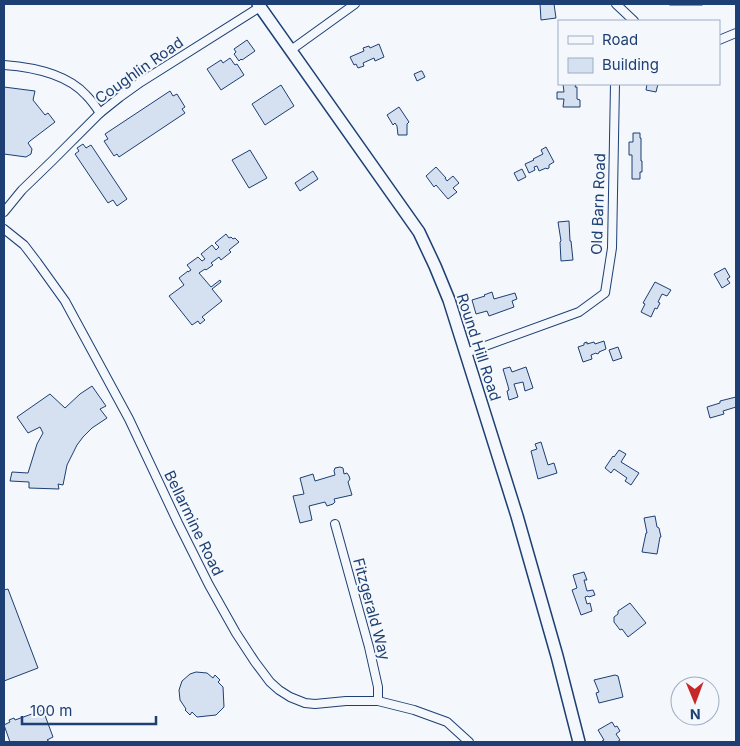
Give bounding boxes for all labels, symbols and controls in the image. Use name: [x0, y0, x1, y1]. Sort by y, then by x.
legend: [558, 20, 720, 85]
text: Road: [602, 30, 638, 49]
street label: Coughlin Road: [91, 33, 187, 107]
text: Building: [602, 55, 659, 74]
street label: Old Barn Road: [587, 153, 609, 255]
street label: Round Hill Road: [453, 291, 505, 403]
street label: Bellarmine Road: [160, 467, 228, 579]
street label: Fitzgerald Way: [349, 556, 395, 663]
north arrow: [670, 676, 720, 726]
scale bar: [22, 694, 156, 726]
text: 100 m: [30, 701, 72, 720]
text: N: [690, 706, 701, 723]

